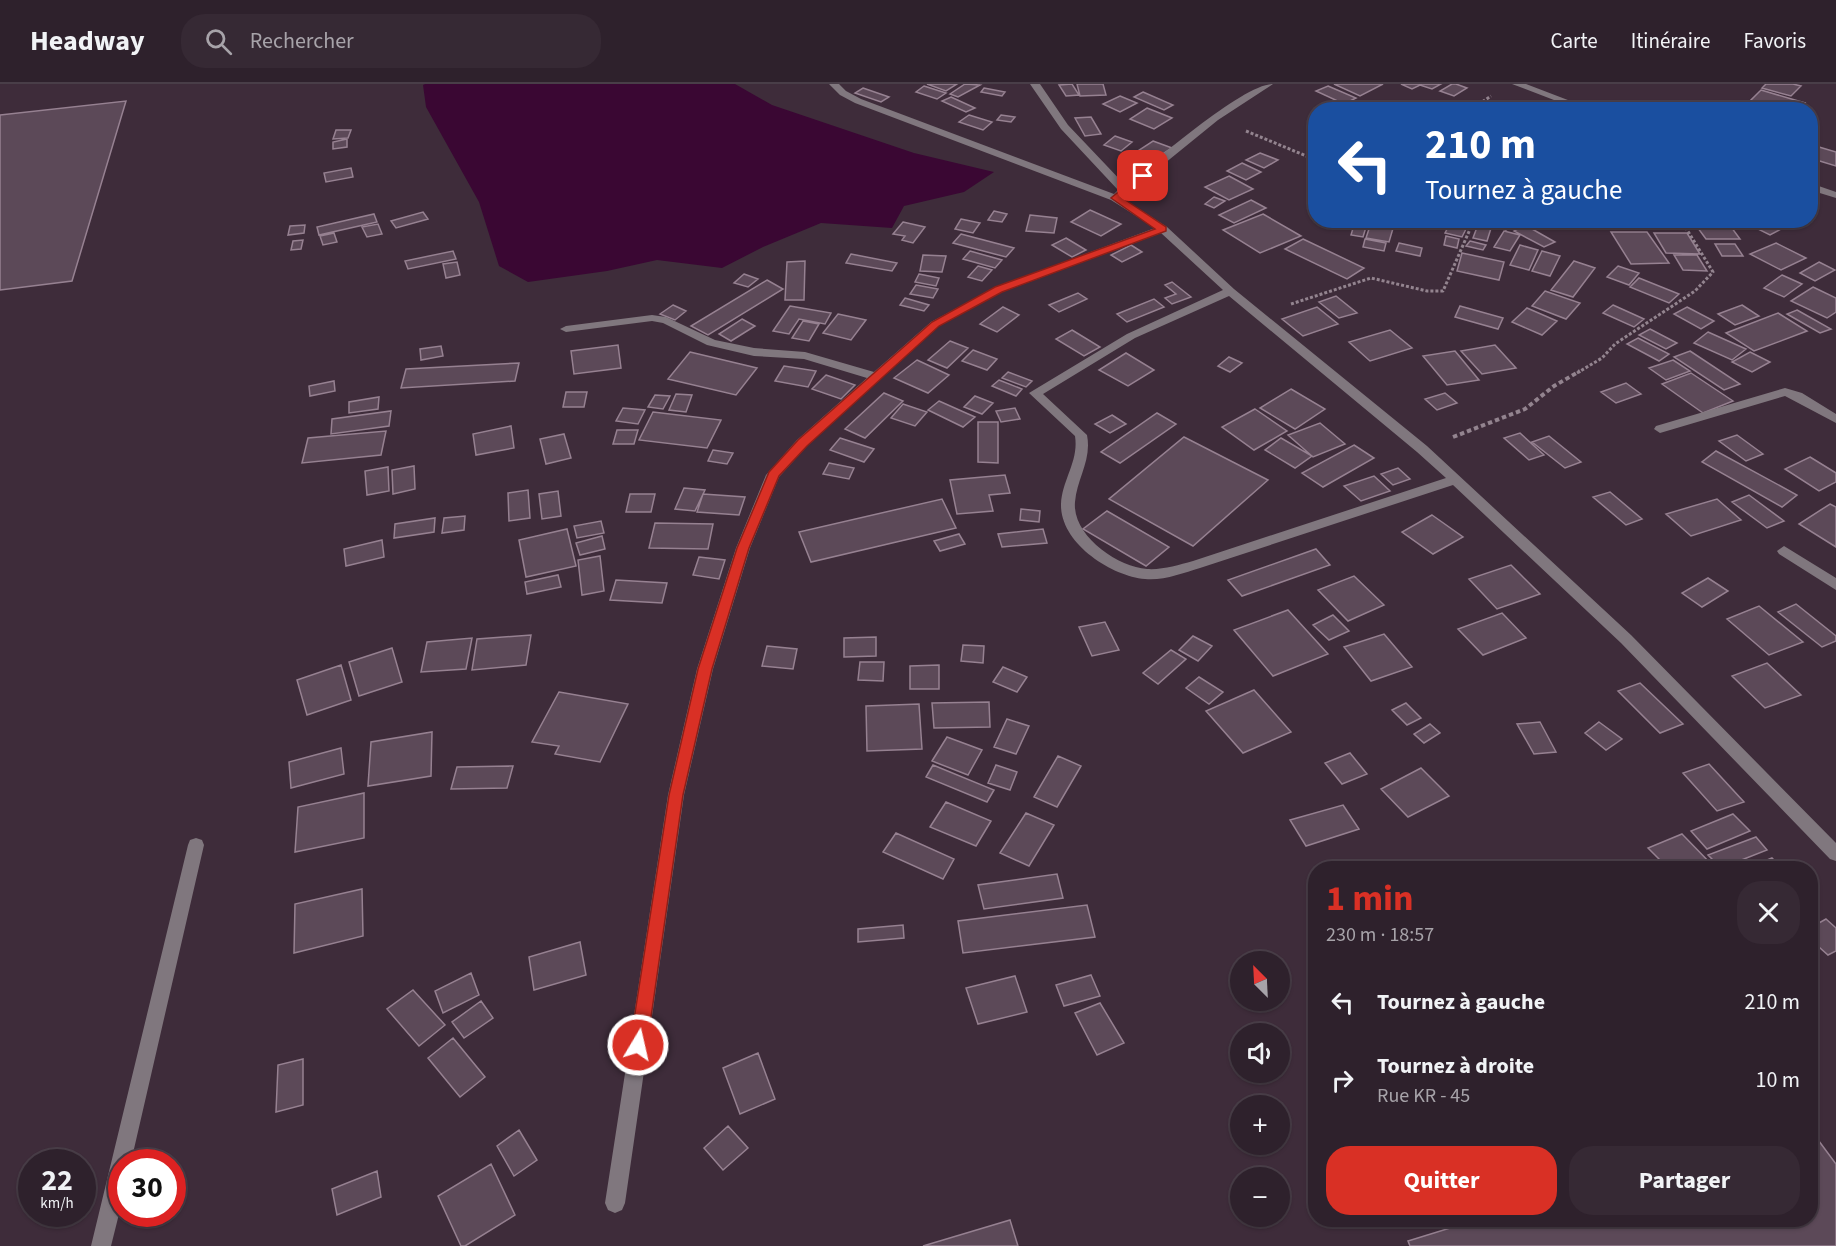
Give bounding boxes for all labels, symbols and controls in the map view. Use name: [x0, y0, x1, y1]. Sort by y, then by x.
search box: [181, 14, 601, 68]
text: Headway: [30, 21, 145, 61]
icon: search: [202, 25, 235, 58]
text: Rechercher: [250, 25, 354, 57]
text: Carte: [1551, 26, 1598, 56]
text: Itinéraire: [1631, 26, 1710, 56]
text: Favoris: [1743, 26, 1806, 56]
text: 210 m: [1425, 115, 1536, 175]
icon: left: [1326, 126, 1404, 204]
pin: [1117, 150, 1168, 201]
icon: arrive: [1126, 159, 1159, 192]
text: Tournez à gauche: [1425, 171, 1622, 210]
text: 1 min: [1326, 873, 1414, 924]
button: close: [1737, 881, 1800, 944]
text: 230 m · 18:57: [1326, 921, 1434, 949]
north arrow: [1230, 951, 1290, 1011]
map controls: [1230, 951, 1290, 1227]
icon: left: [1326, 986, 1359, 1019]
text: Tournez à gauche: [1377, 986, 1545, 1018]
text: 210 m: [1745, 986, 1800, 1018]
position arrow: [606, 1013, 670, 1077]
button: sound: [1230, 1023, 1290, 1083]
text: Tournez à droite: [1377, 1050, 1534, 1082]
icon: right: [1326, 1064, 1359, 1097]
text: 10 m: [1755, 1064, 1800, 1096]
text: Rue KR - 45: [1377, 1082, 1470, 1110]
button: +: [1230, 1095, 1290, 1155]
button: Quitter: [1326, 1146, 1557, 1215]
button: Partager: [1569, 1146, 1800, 1215]
speed limit sign: 30: [108, 1149, 186, 1227]
text: 22: [41, 1159, 73, 1202]
button: −: [1230, 1167, 1290, 1227]
text: km/h: [40, 1193, 74, 1214]

